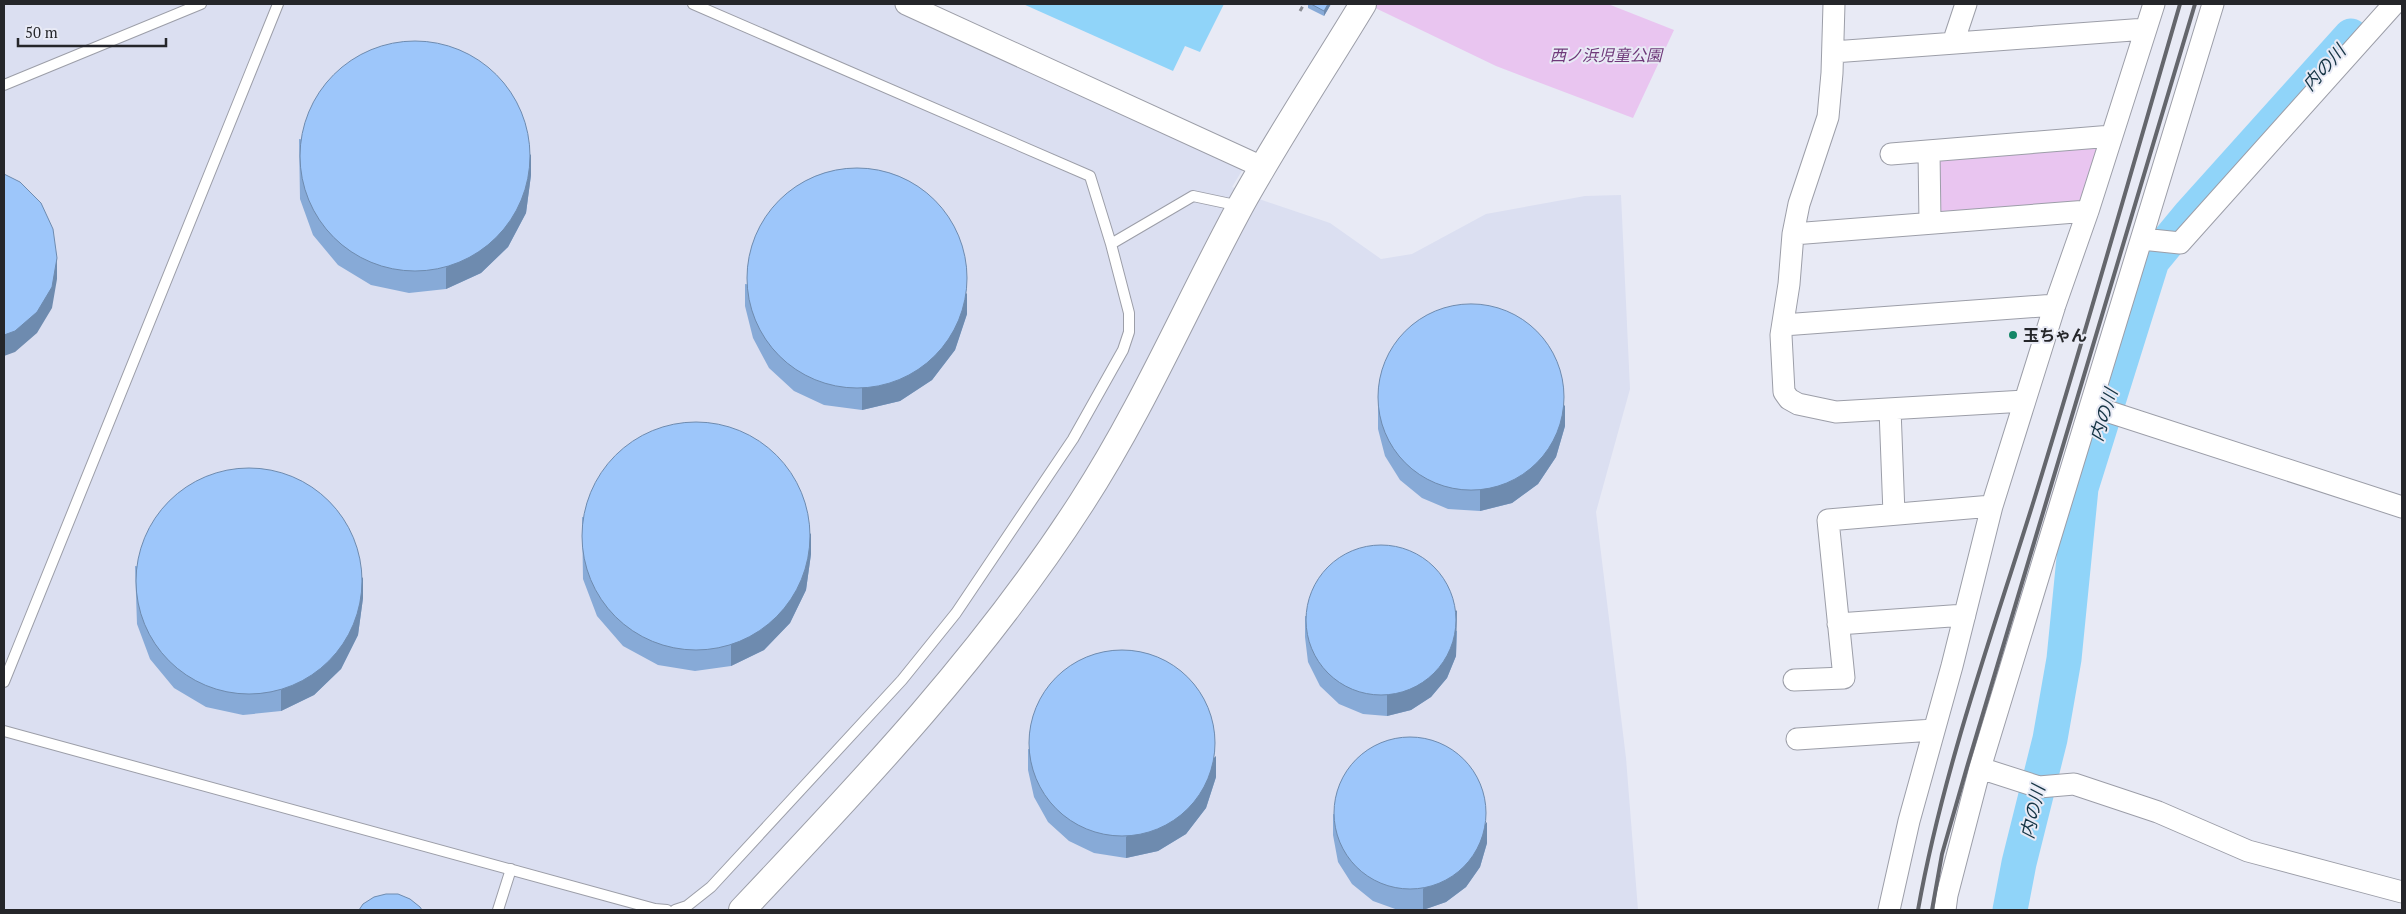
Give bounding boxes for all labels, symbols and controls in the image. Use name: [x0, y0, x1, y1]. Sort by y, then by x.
scale bar: [18, 15, 165, 47]
text: 50 m: [25, 22, 58, 42]
water label: 内の川: [2296, 38, 2352, 95]
park label: 西ノ浜児童公園: [1550, 44, 1664, 66]
place label: 玉ちゃん: [2023, 324, 2087, 346]
marker: 玉ちゃん: [2007, 329, 2019, 341]
water label: 内の川: [2084, 383, 2123, 444]
water label: 内の川: [2014, 781, 2050, 841]

